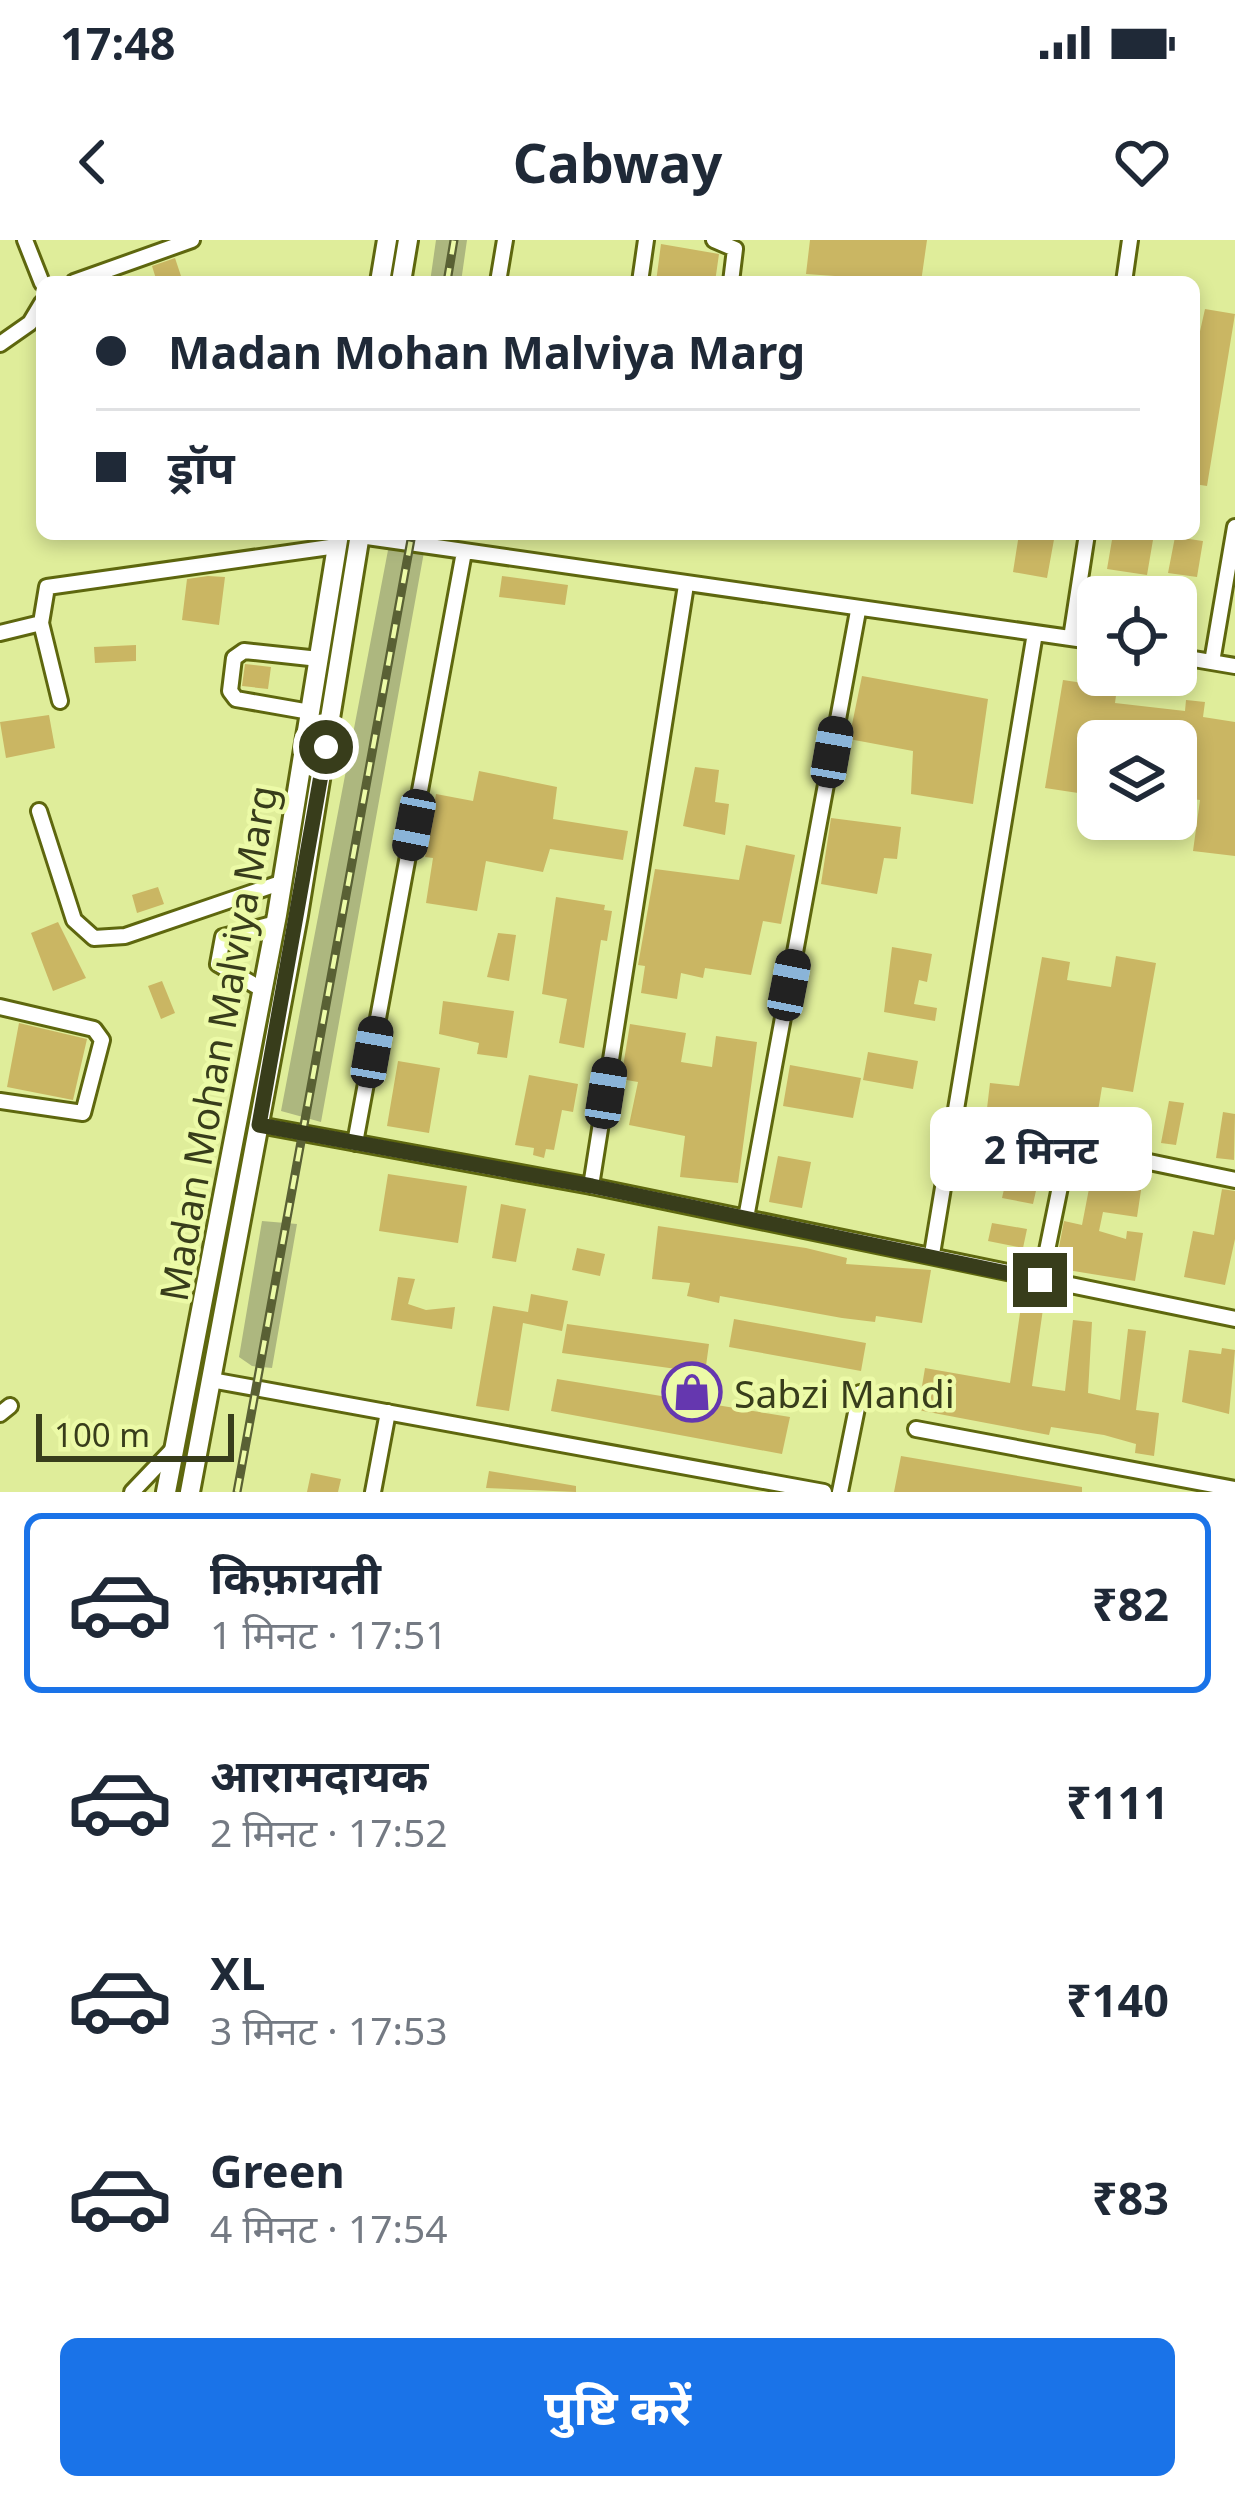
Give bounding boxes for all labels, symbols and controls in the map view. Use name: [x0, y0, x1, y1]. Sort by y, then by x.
text: 17:48: [60, 12, 176, 73]
text: Cabway: [513, 125, 722, 199]
icon: back: [60, 129, 126, 195]
icon: heart: [1109, 129, 1175, 195]
text: Madan Mohan Malviya Marg: [168, 321, 805, 382]
text: ड्रॉप: [168, 436, 235, 497]
map controls: [1077, 576, 1197, 840]
button: locate: [1077, 576, 1197, 696]
car: [808, 713, 856, 791]
route start: [299, 720, 353, 774]
button: layers: [1077, 720, 1197, 840]
street label: Madan Mohan Malviya Marg: [146, 781, 288, 1305]
car: [389, 786, 439, 864]
car: [764, 946, 814, 1024]
car: [348, 1013, 396, 1091]
car: [583, 1055, 629, 1131]
callout: 2 मिनट: [929, 1106, 1151, 1190]
text: 2 मिनट: [984, 1122, 1098, 1175]
route end: [1013, 1253, 1067, 1307]
shop icon: Sabzi Mandi: [661, 1361, 723, 1423]
place label: Sabzi Mandi: [734, 1366, 955, 1419]
scale bar: [36, 1408, 234, 1461]
text: 100 m: [54, 1412, 150, 1457]
text: किफ़ायती: [210, 1546, 381, 1607]
icon: car: [66, 1549, 174, 1657]
text: ₹82: [1092, 1573, 1169, 1634]
text: 1 मिनट · 17:51: [210, 1607, 448, 1660]
text: आरामदायक: [210, 1744, 428, 1805]
icon: car: [66, 1747, 174, 1855]
text: ₹111: [1066, 1771, 1169, 1832]
text: 2 मिनट · 17:52: [210, 1805, 448, 1858]
text: XL: [210, 1942, 265, 2003]
icon: car: [66, 1945, 174, 2053]
text: ₹140: [1066, 1969, 1169, 2030]
text: 3 मिनट · 17:53: [210, 2003, 448, 2056]
text: Green: [210, 2140, 345, 2201]
icon: car: [66, 2143, 174, 2251]
text: ₹83: [1092, 2167, 1169, 2228]
text: 4 मिनट · 17:54: [210, 2201, 448, 2254]
button: पुष्टि करें: [60, 2338, 1175, 2476]

